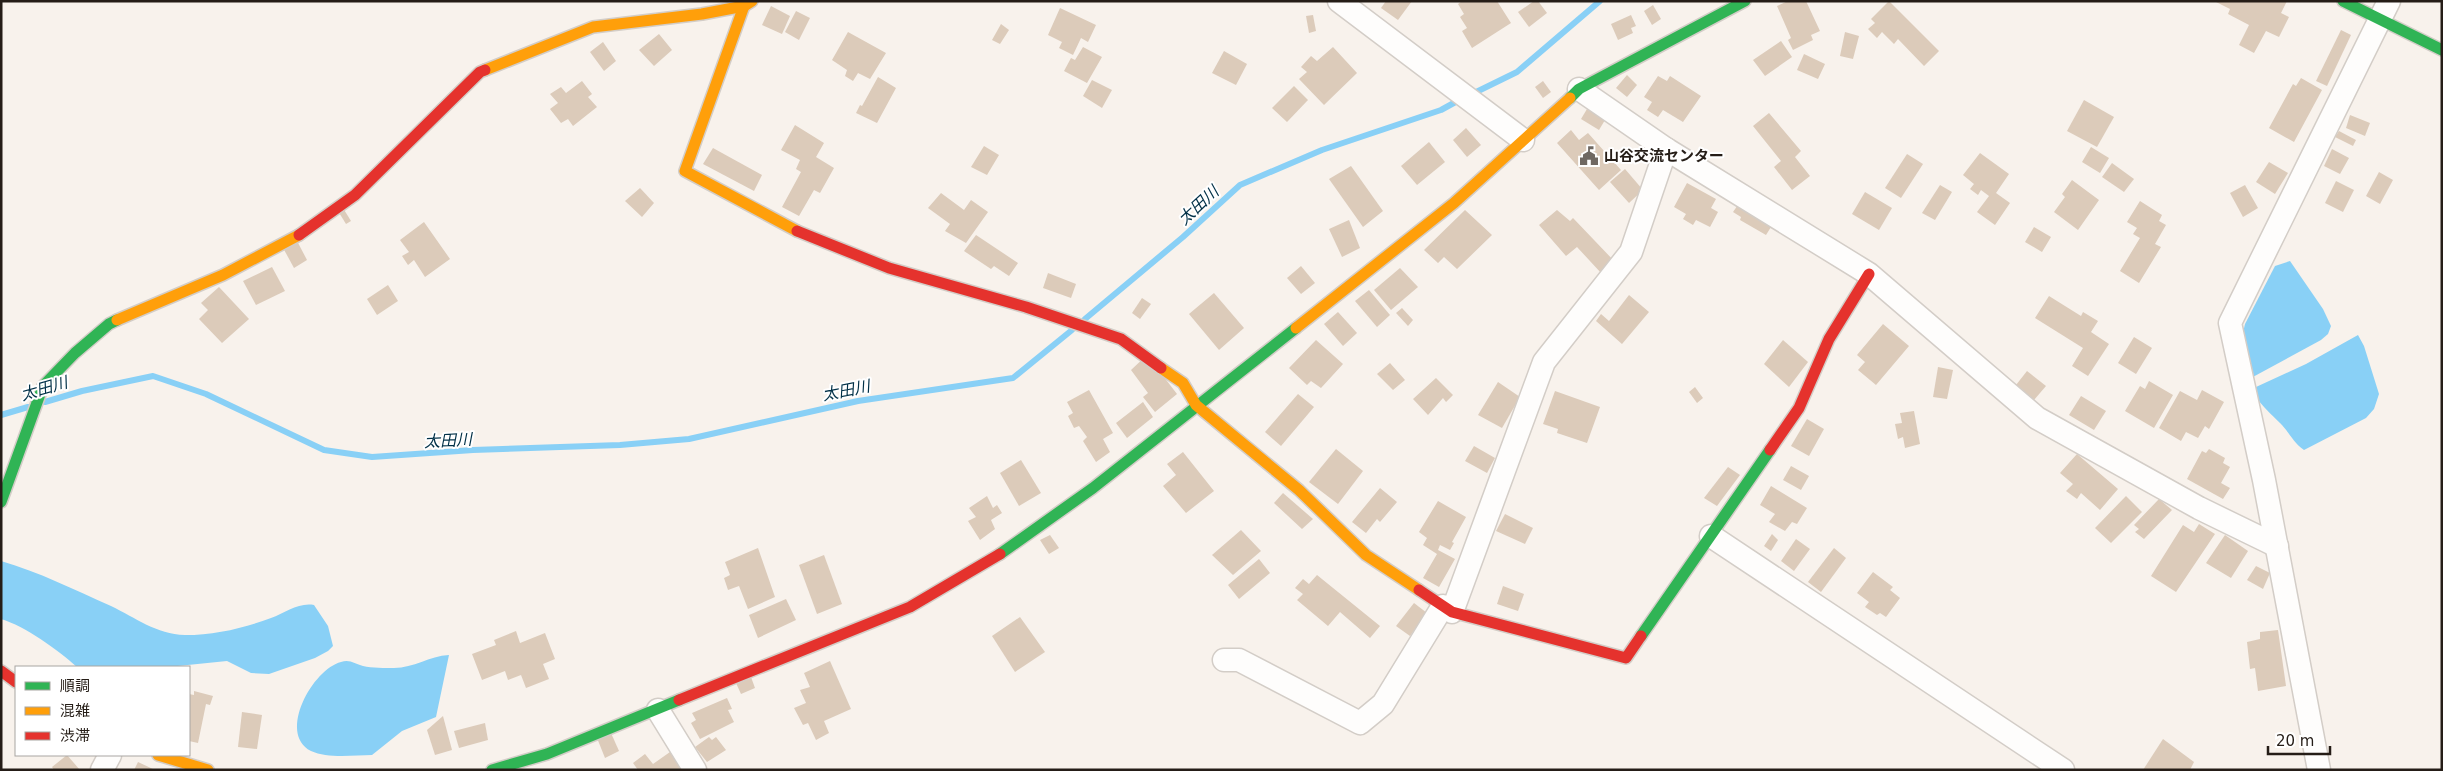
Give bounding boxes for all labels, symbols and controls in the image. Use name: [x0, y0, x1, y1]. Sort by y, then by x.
public building icon: 山谷交流センター: [1578, 145, 1600, 167]
place label: 山谷交流センター: [1604, 147, 1724, 165]
water label: 太田川: [1174, 181, 1224, 229]
water label: 太田川: [18, 372, 72, 404]
water label: 太田川: [821, 376, 873, 404]
water label: 太田川: [424, 430, 474, 451]
legend: [15, 666, 190, 756]
text: 順調: [60, 677, 90, 695]
text: 混雑: [60, 702, 90, 720]
scale bar: [2268, 724, 2330, 756]
text: 渋滞: [60, 727, 90, 745]
text: 20 m: [2276, 732, 2314, 750]

